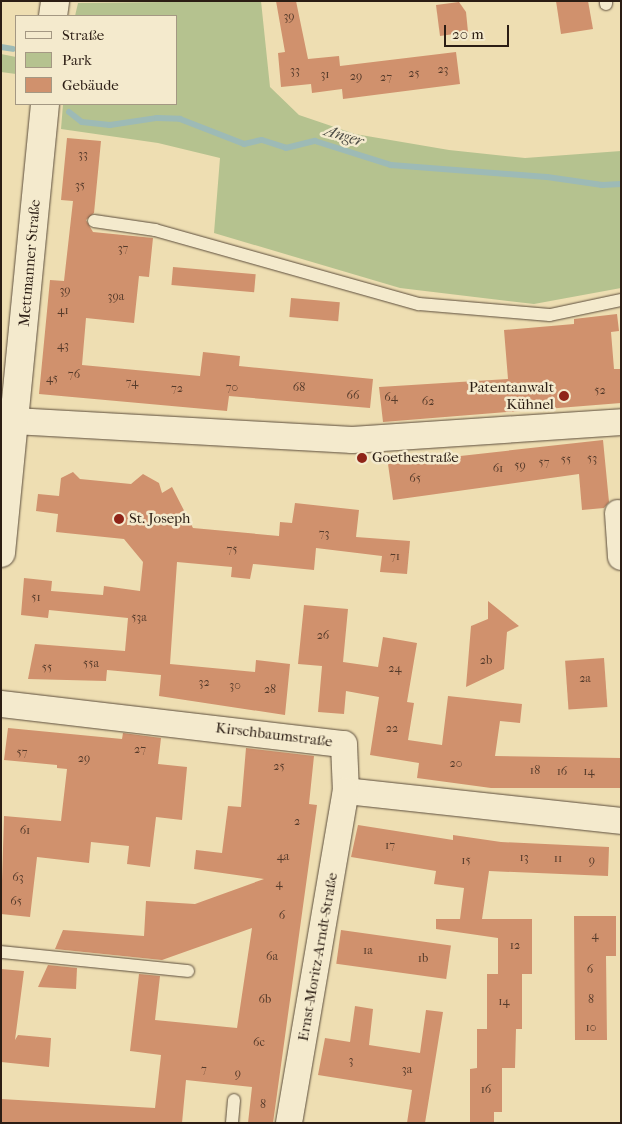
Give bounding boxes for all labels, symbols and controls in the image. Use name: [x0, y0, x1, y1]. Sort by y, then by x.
house number: 39: [283, 10, 295, 24]
legend: [15, 15, 178, 105]
scale bar: [447, 15, 512, 47]
text: 20 m: [452, 25, 484, 43]
text: Straße: [62, 26, 104, 44]
text: Park: [62, 51, 92, 69]
house number: 23: [437, 63, 449, 77]
house number: 33: [290, 64, 300, 78]
house number: 25: [408, 67, 420, 81]
house number: 31: [320, 68, 330, 82]
house number: 29: [350, 70, 362, 84]
house number: 27: [380, 71, 392, 85]
text: Gebäude: [62, 76, 119, 94]
water label: Anger: [322, 121, 366, 151]
house number: 33: [78, 148, 88, 162]
house number: 35: [75, 179, 85, 193]
street label: Mettmanner Straße: [15, 199, 45, 327]
house number: 37: [118, 242, 128, 256]
house number: 39: [59, 284, 71, 298]
house number: 39a: [108, 290, 124, 304]
house number: 41: [57, 304, 69, 318]
house number: 43: [57, 339, 69, 353]
house number: 76: [68, 368, 80, 382]
house number: 45: [46, 372, 58, 386]
house number: 74: [126, 376, 138, 390]
place label: Patentanwalt Kühnel: [469, 378, 554, 413]
house number: 70: [226, 381, 238, 395]
house number: 68: [293, 381, 305, 395]
house number: 72: [171, 382, 183, 396]
house number: 52: [594, 384, 606, 398]
house number: 66: [347, 389, 359, 403]
marker: Patentanwalt Kühnel: [558, 390, 570, 402]
house number: 64: [384, 391, 398, 405]
house number: 62: [422, 395, 434, 409]
place label: Goethestraße: [372, 449, 459, 467]
marker: Goethestraße: [356, 452, 368, 464]
house number: 53: [587, 452, 597, 466]
house number: 55: [561, 453, 571, 467]
house number: 57: [539, 456, 549, 470]
house number: 59: [514, 459, 526, 473]
house number: 61: [493, 462, 503, 476]
house number: 65: [409, 472, 421, 486]
place label: St. Joseph: [129, 510, 191, 528]
marker: St. Joseph: [113, 513, 125, 525]
house number: 73: [319, 527, 329, 541]
house number: 75: [227, 543, 237, 557]
house number: 71: [390, 550, 400, 564]
house number: 51: [31, 591, 41, 605]
house number: 53a: [131, 611, 147, 625]
house number: 26: [317, 629, 329, 643]
house number: 2b: [480, 654, 492, 668]
house number: 55a: [83, 657, 99, 671]
house number: 55: [42, 661, 52, 675]
house number: 24: [388, 662, 402, 676]
house number: 2a: [579, 672, 591, 686]
house number: 32: [198, 676, 210, 690]
house number: 30: [229, 679, 241, 693]
house number: 28: [264, 683, 276, 697]
street label: Kirschbaumstraße: [214, 719, 334, 751]
house number: 22: [386, 722, 398, 736]
house number: 27: [134, 743, 146, 757]
house number: 57: [17, 746, 27, 760]
house number: 29: [78, 752, 90, 766]
house number: 20: [450, 757, 462, 771]
house number: 25: [273, 760, 285, 774]
house number: 18: [530, 764, 540, 778]
house number: 16: [557, 765, 567, 779]
house number: 14: [583, 765, 595, 779]
house number: 2: [294, 815, 300, 829]
house number: 61: [20, 824, 30, 838]
house number: 17: [385, 839, 395, 853]
house number: 4a: [277, 850, 289, 864]
house number: 13: [519, 851, 529, 865]
house number: 11: [554, 852, 562, 866]
house number: 15: [461, 854, 471, 868]
house number: 9: [589, 854, 595, 868]
house number: 63: [12, 871, 24, 885]
street label: Ernst-Moritz-Arndt-Straße: [294, 871, 342, 1043]
house number: 4: [275, 877, 283, 891]
house number: 65: [10, 895, 22, 909]
house number: 6: [279, 909, 285, 923]
house number: 4: [591, 929, 599, 943]
house number: 12: [510, 939, 520, 953]
house number: 1a: [363, 944, 373, 958]
house number: 6a: [266, 950, 278, 964]
house number: 1b: [418, 952, 428, 966]
house number: 6: [587, 963, 593, 977]
house number: 6b: [259, 993, 271, 1007]
house number: 8: [588, 993, 594, 1007]
house number: 14: [498, 995, 510, 1009]
house number: 10: [586, 1021, 596, 1035]
house number: 6c: [253, 1036, 265, 1050]
house number: 3: [349, 1054, 353, 1068]
house number: 7: [201, 1063, 207, 1077]
house number: 3a: [402, 1063, 412, 1077]
house number: 9: [235, 1067, 241, 1081]
house number: 16: [481, 1083, 491, 1097]
house number: 8: [260, 1098, 266, 1112]

